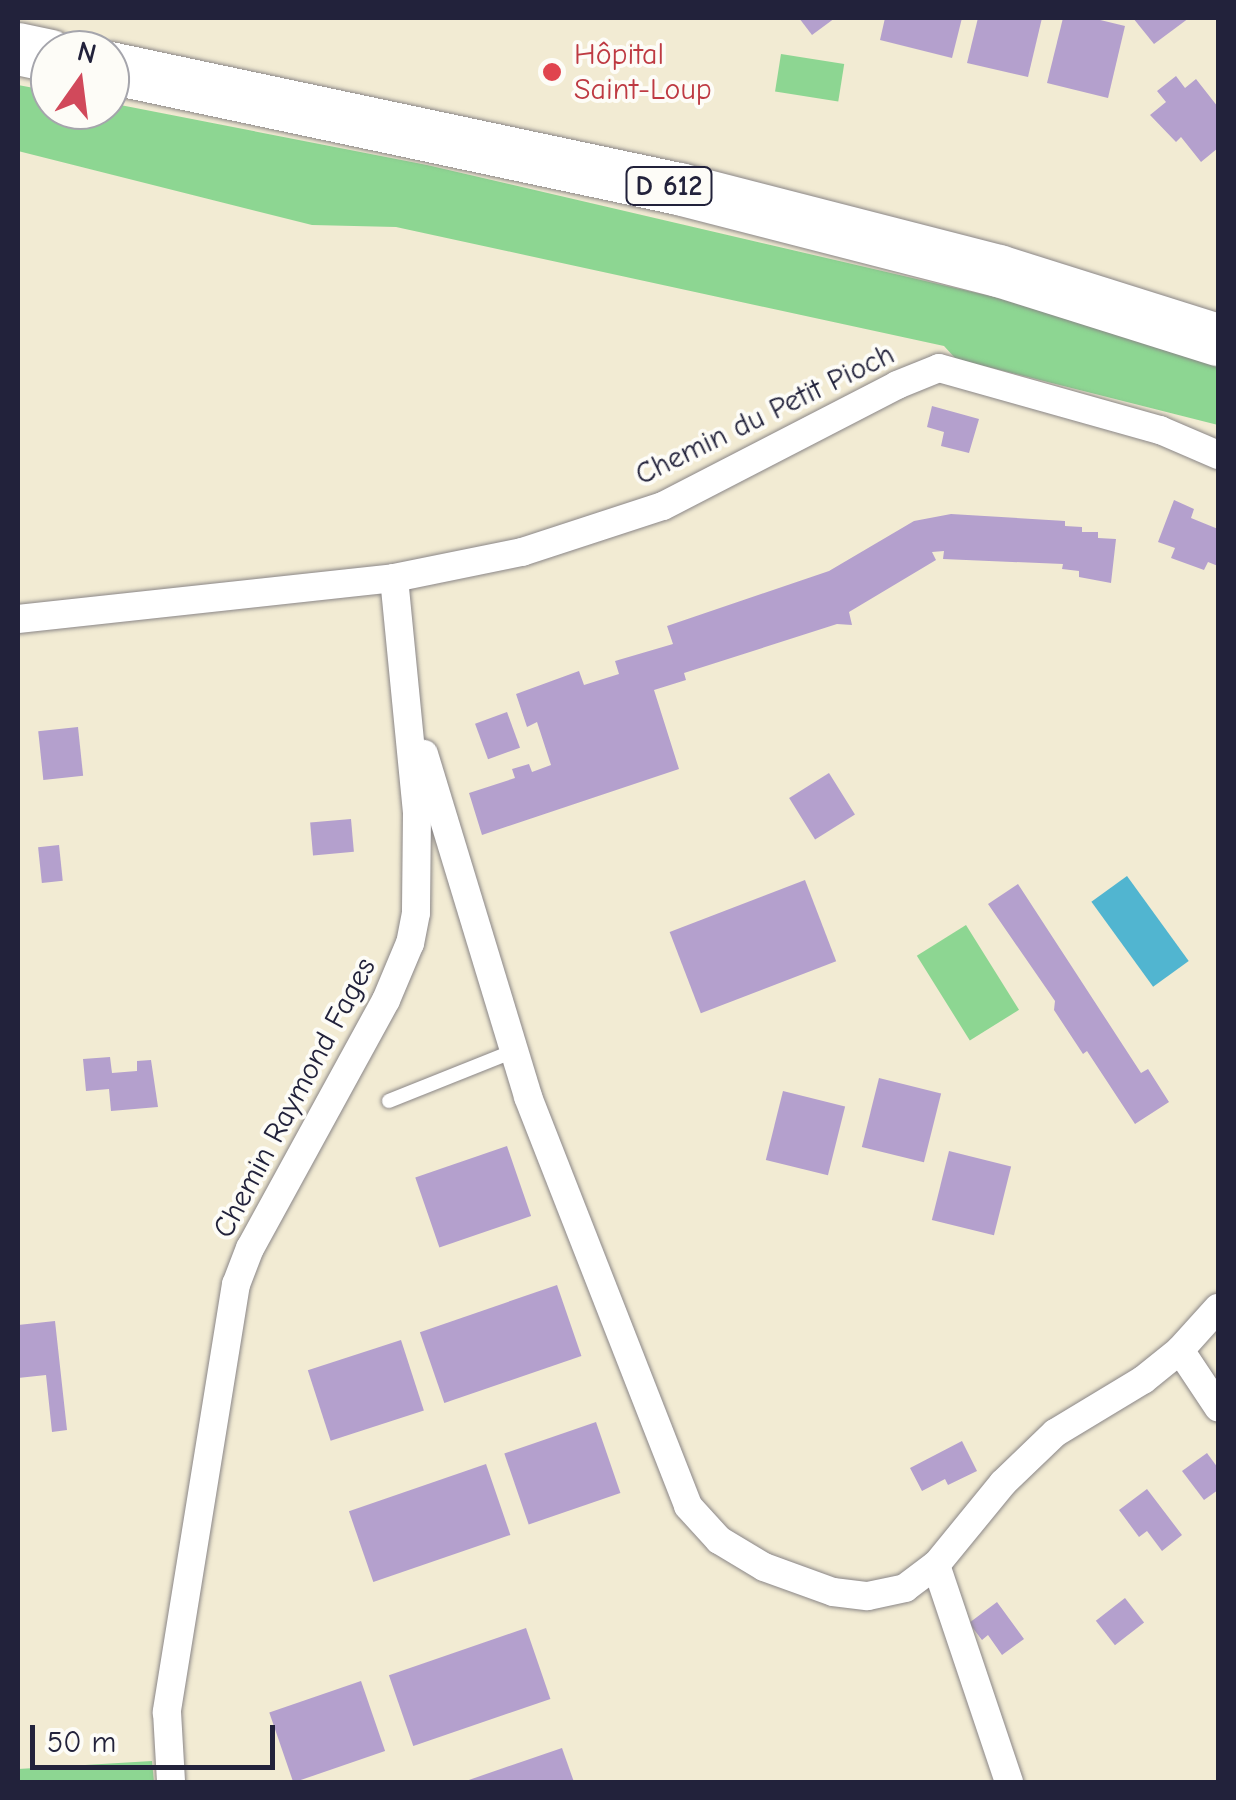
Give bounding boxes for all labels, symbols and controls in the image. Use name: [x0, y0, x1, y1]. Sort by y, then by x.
north arrow: [30, 30, 130, 130]
text: N: [74, 35, 99, 71]
place label: Hôpital Saint-Loup: [574, 37, 712, 108]
marker: Hôpital Saint-Loup: [539, 59, 565, 85]
road number: D 612: [624, 163, 714, 209]
street label: Chemin du Petit Pioch: [630, 337, 900, 493]
street label: Chemin Raymond Fages: [206, 952, 384, 1244]
scale bar: [35, 1705, 280, 1767]
text: 50 m: [47, 1725, 116, 1760]

